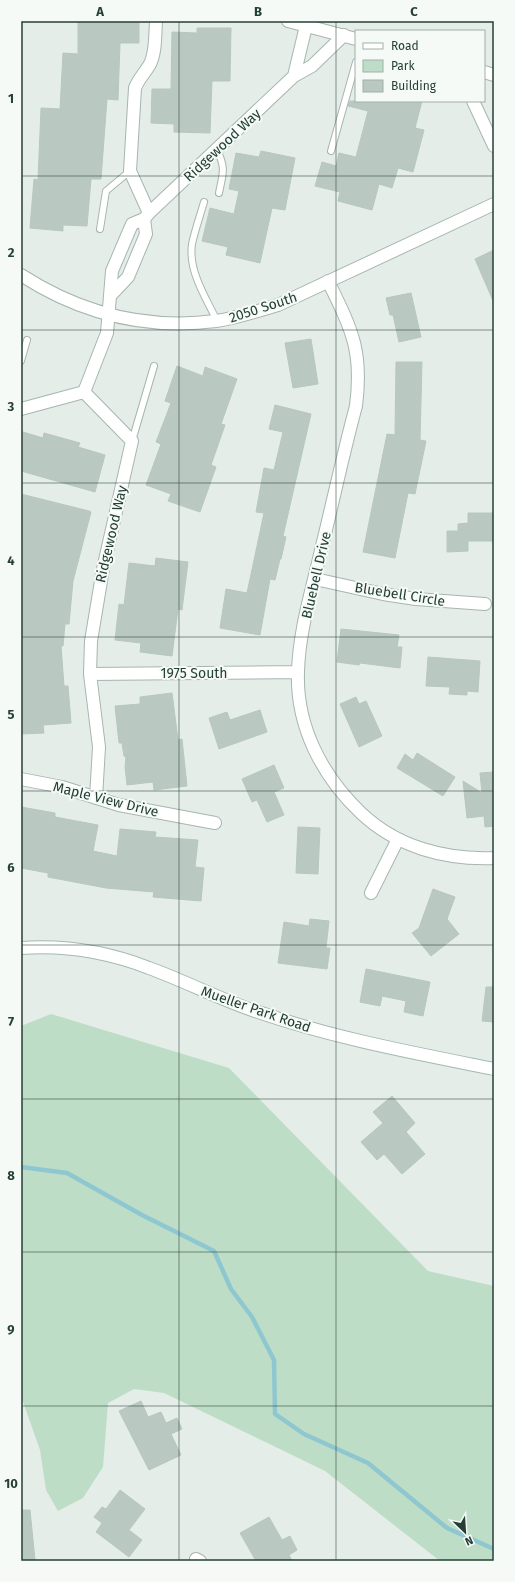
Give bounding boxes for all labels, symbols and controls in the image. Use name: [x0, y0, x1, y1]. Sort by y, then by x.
text: A: [95, 4, 104, 19]
text: B: [254, 4, 262, 19]
text: C: [410, 4, 418, 19]
legend: [355, 30, 485, 102]
text: Road: [391, 39, 419, 53]
text: Park: [391, 59, 415, 73]
text: Building: [391, 79, 437, 93]
text: 1: [8, 91, 14, 106]
street label: Ridgewood Way: [180, 105, 265, 185]
text: 2: [8, 245, 15, 260]
street label: 2050 South: [227, 288, 299, 326]
text: 3: [7, 399, 15, 414]
street label: Ridgewood Way: [92, 484, 131, 584]
street label: Bluebell Drive: [298, 530, 335, 620]
text: 4: [7, 553, 15, 568]
street label: Bluebell Circle: [353, 579, 446, 610]
street label: 1975 South: [160, 665, 228, 682]
text: 5: [8, 707, 15, 722]
street label: Maple View Drive: [51, 778, 160, 821]
text: 6: [7, 860, 15, 875]
street label: Mueller Park Road: [199, 983, 313, 1036]
text: 7: [8, 1014, 14, 1029]
text: 8: [7, 1168, 15, 1183]
text: 9: [7, 1322, 15, 1337]
text: 10: [4, 1476, 18, 1491]
north arrow: [445, 1512, 485, 1552]
text: N: [463, 1533, 475, 1548]

